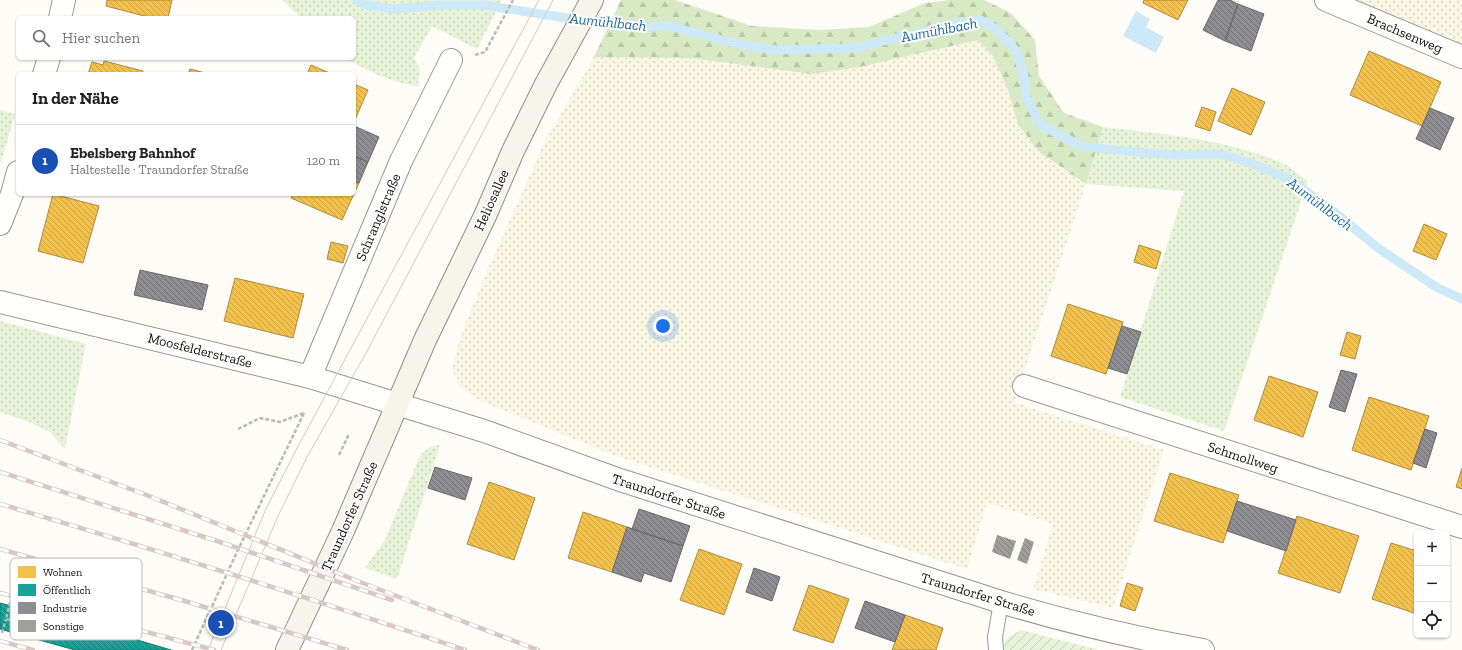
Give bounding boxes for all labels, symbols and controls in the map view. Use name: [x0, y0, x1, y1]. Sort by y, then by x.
water label: Aumühlbach: [568, 9, 648, 35]
street label: Brachsenweg: [1364, 10, 1446, 57]
water label: Aumühlbach: [898, 14, 979, 46]
search box: [16, 16, 356, 60]
icon: search: [30, 27, 52, 49]
text: Hier suchen: [62, 29, 140, 47]
text: In der Nähe: [32, 88, 119, 108]
text: Ebelsberg Bahnhof: [70, 144, 195, 162]
text: 1: [42, 153, 48, 168]
text: 120 m: [307, 153, 340, 168]
text: Haltestelle · Traundorfer Straße: [70, 162, 249, 177]
street label: Heliosallee: [470, 167, 513, 233]
street label: Schranglstraße: [352, 170, 405, 264]
water label: Aumühlbach: [1283, 173, 1357, 235]
your location: [653, 316, 673, 336]
street label: Moosfelderstraße: [146, 329, 254, 372]
street label: Schmollweg: [1205, 438, 1281, 477]
street label: Traundorfer Straße: [318, 458, 381, 574]
street label: Traundorfer Straße: [610, 470, 728, 523]
map controls: [1414, 530, 1450, 638]
button: +: [1414, 530, 1450, 566]
legend: [10, 558, 142, 640]
text: Wohnen: [43, 566, 83, 579]
button: −: [1414, 566, 1450, 602]
street label: Traundorfer Straße: [919, 569, 1037, 620]
text: Öffentlich: [43, 584, 92, 597]
text: Industrie: [43, 602, 87, 615]
button: locate: [1414, 602, 1450, 638]
pin: 1: [208, 608, 234, 638]
text: Sonstige: [43, 620, 84, 633]

